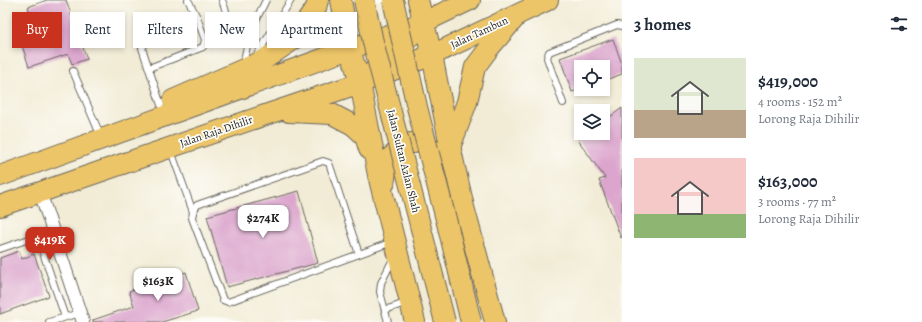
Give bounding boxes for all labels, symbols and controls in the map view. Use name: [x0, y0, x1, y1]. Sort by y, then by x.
chip: Buy: [12, 12, 62, 48]
chip: Rent: [70, 12, 125, 48]
chip: Filters: [133, 12, 197, 48]
chip: New: [205, 12, 259, 48]
chip: Apartment: [267, 12, 357, 48]
street label: Jalan Tambun: [448, 13, 510, 52]
text: 3 homes: [634, 13, 691, 36]
icon: filters: [888, 13, 910, 35]
map controls: [574, 60, 610, 140]
button: locate: [574, 60, 610, 96]
text: $419,000: [758, 70, 818, 93]
icon: home: [666, 74, 714, 122]
text: 4 rooms · 152 m²: [758, 93, 842, 110]
button: layers: [574, 104, 610, 140]
street label: Jalan Sultan Azlan Shah: [383, 108, 424, 214]
text: Lorong Raja Dihilir: [758, 110, 859, 127]
street label: Jalan Raja Dihilir: [178, 112, 254, 151]
text: $163,000: [758, 170, 817, 193]
icon: home: [666, 174, 714, 222]
text: 3 rooms · 77 m²: [758, 193, 836, 210]
pin: $274K: [235, 205, 291, 239]
text: $274K: [247, 209, 279, 226]
text: Lorong Raja Dihilir: [758, 210, 859, 227]
pin: $419K: [22, 227, 78, 261]
text: $419K: [34, 231, 66, 248]
pin: $163K: [130, 268, 186, 302]
text: $163K: [143, 272, 173, 289]

